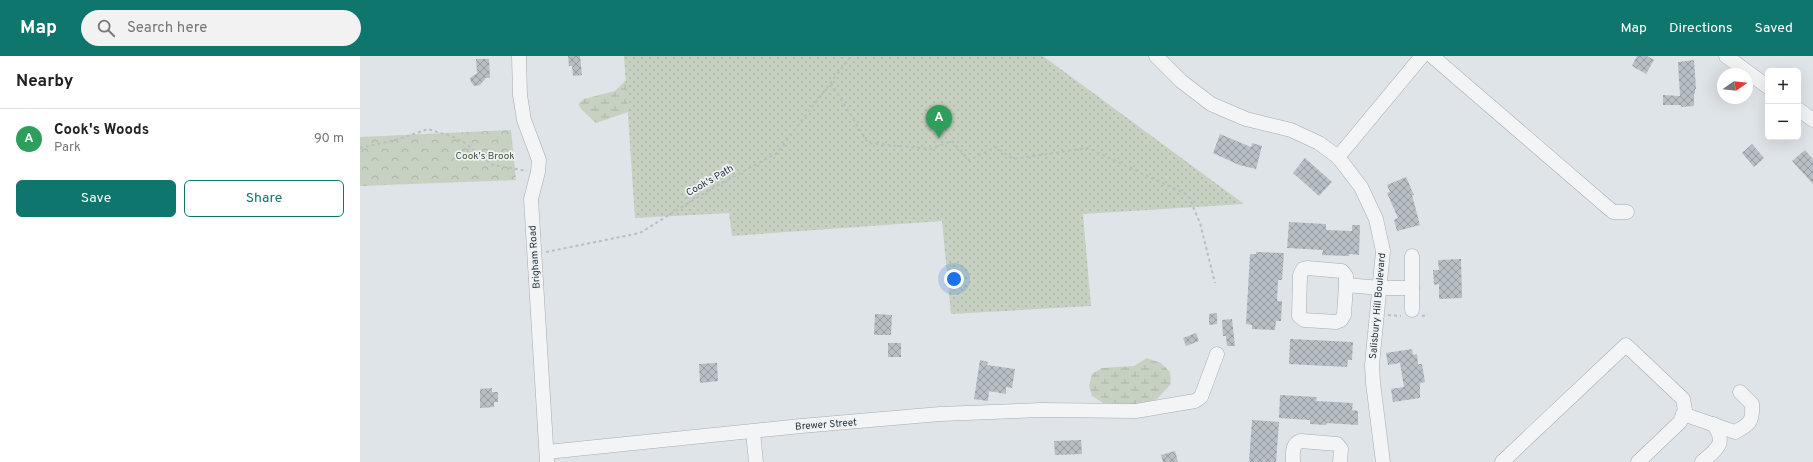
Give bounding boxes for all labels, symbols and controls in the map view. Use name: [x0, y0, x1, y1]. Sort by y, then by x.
search box: [81, 10, 361, 46]
text: Map: [20, 16, 57, 40]
icon: search: [95, 17, 117, 39]
text: Search here: [127, 19, 207, 38]
text: Map: [1621, 20, 1647, 37]
text: Directions: [1669, 20, 1733, 37]
text: Saved: [1755, 20, 1793, 37]
north arrow: [1717, 68, 1753, 104]
map controls: [1765, 68, 1801, 140]
button: +: [1765, 68, 1801, 104]
text: Nearby: [16, 71, 73, 93]
button: −: [1765, 104, 1801, 140]
pin: A: [926, 105, 952, 138]
text: Cook's Woods: [54, 121, 149, 140]
text: A: [24, 131, 34, 147]
text: 90 m: [314, 131, 344, 147]
text: Park: [54, 140, 81, 156]
park label: Cook's Brook: [455, 150, 515, 163]
street label: Cook's Path: [684, 162, 736, 200]
button: Save: [16, 180, 176, 217]
button: Share: [184, 180, 344, 217]
street label: Brigham Road: [526, 225, 544, 289]
street label: Salisbury Hill Boulevard: [1367, 252, 1389, 360]
your location: [944, 269, 964, 289]
street label: Brewer Street: [795, 416, 857, 434]

